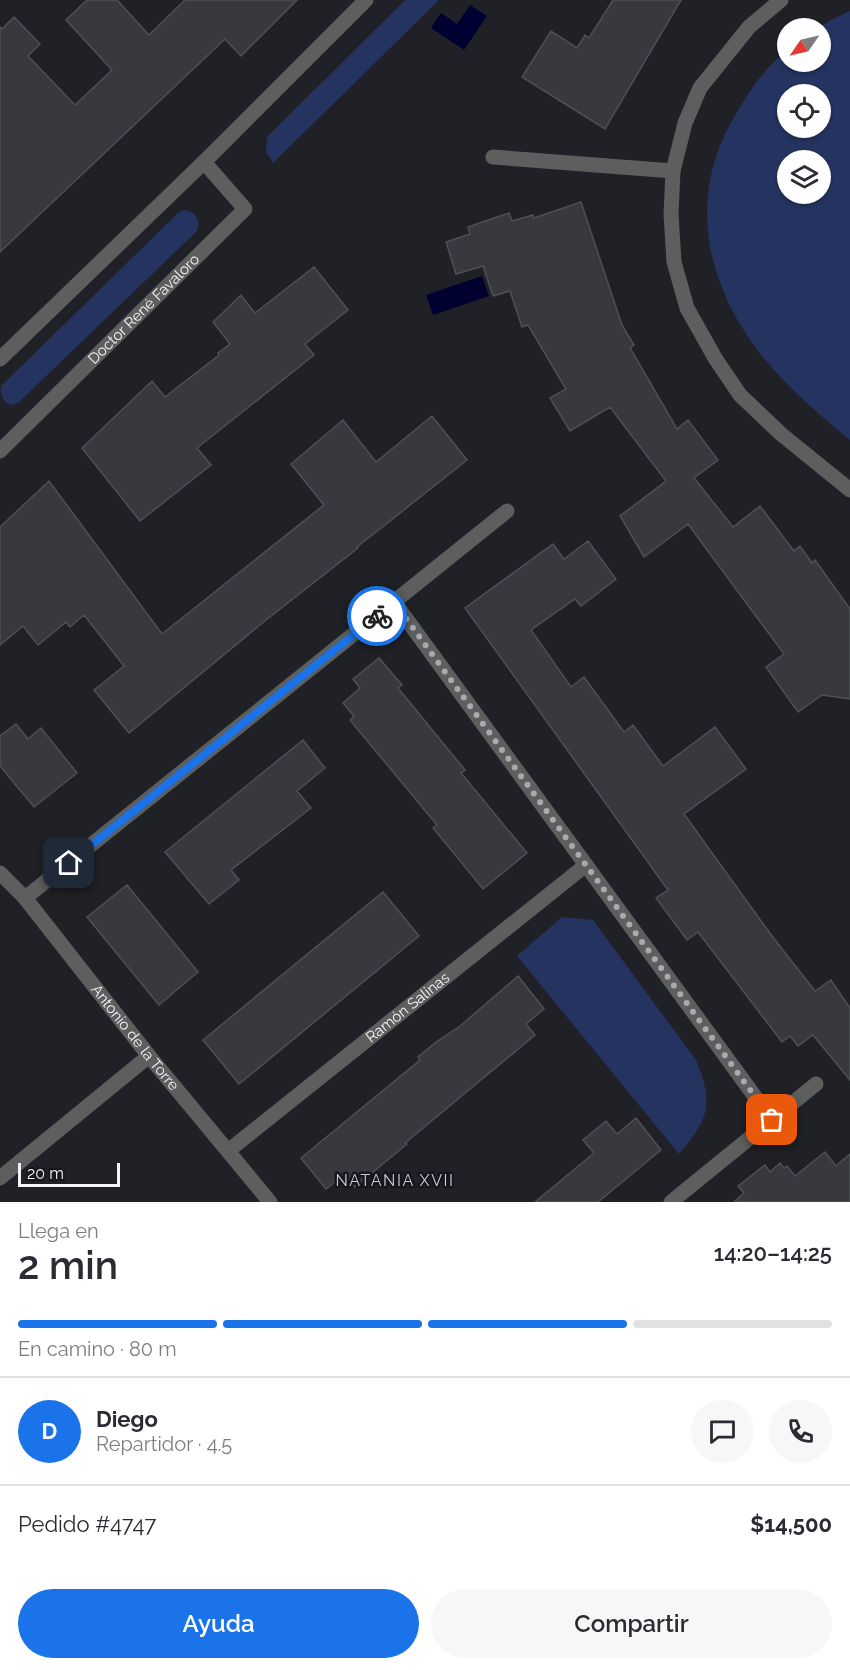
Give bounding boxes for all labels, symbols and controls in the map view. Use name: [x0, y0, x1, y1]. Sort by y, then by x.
north arrow: [777, 18, 831, 72]
map controls: [777, 18, 831, 204]
button: locate: [777, 84, 831, 138]
button: layers: [777, 150, 831, 204]
street label: Doctor René Favaloro: [84, 250, 203, 368]
courier: [347, 586, 407, 646]
icon: bike: [361, 600, 394, 633]
pin: [43, 837, 94, 888]
icon: home: [52, 846, 85, 879]
street label: Ramón Salinas: [362, 969, 453, 1046]
street label: Antonio de la Torre: [87, 981, 183, 1094]
pin: [746, 1094, 797, 1145]
icon: bag: [755, 1103, 788, 1136]
scale bar: [18, 1160, 120, 1188]
text: 20 m: [27, 1164, 64, 1183]
district label: NATANIA XVII: [335, 1171, 455, 1190]
text: Llega en: [18, 1219, 99, 1243]
text: 14:20–14:25: [714, 1240, 832, 1266]
text: 2 min: [18, 1242, 118, 1288]
text: En camino · 80 m: [18, 1337, 177, 1361]
button: chat: [691, 1400, 754, 1463]
button: phone: [769, 1400, 832, 1463]
text: Diego: [96, 1406, 158, 1432]
text: D: [42, 1418, 57, 1444]
text: Repartidor · 4.5: [96, 1432, 232, 1456]
text: Pedido #4747: [18, 1511, 156, 1537]
text: $14,500: [750, 1511, 832, 1537]
button: Ayuda: [18, 1589, 419, 1658]
button: Compartir: [431, 1589, 832, 1658]

